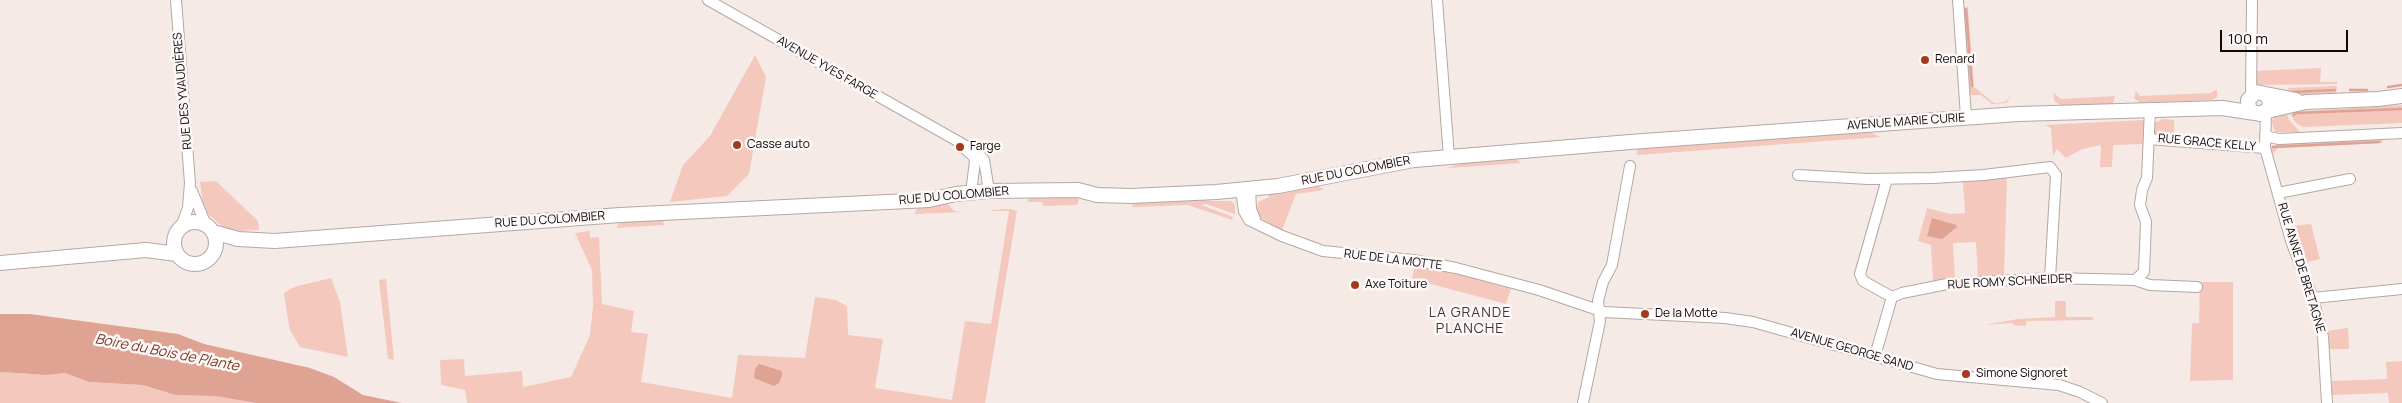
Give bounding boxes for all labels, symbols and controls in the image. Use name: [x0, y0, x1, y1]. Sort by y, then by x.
scale bar: [2222, 20, 2350, 52]
text: 100 m: [2228, 28, 2268, 49]
street label: RUE DES YVAUDIÈRES: [171, 32, 195, 150]
street label: AVENUE YVES FARGE: [774, 33, 880, 103]
place label: Renard: [1935, 53, 1975, 67]
marker: Renard: [1919, 54, 1931, 66]
street label: AVENUE MARIE CURIE: [1847, 111, 1965, 133]
street label: RUE GRACE KELLY: [2157, 132, 2257, 154]
place label: Casse auto: [747, 138, 810, 152]
marker: Casse auto: [731, 139, 743, 151]
place label: Farge: [970, 140, 1001, 154]
marker: Farge: [954, 141, 966, 153]
street label: RUE DU COLOMBIER: [1300, 153, 1412, 189]
street label: RUE DU COLOMBIER: [898, 184, 1010, 208]
street label: RUE ANNE DE BRETAGNE: [2274, 201, 2328, 335]
street label: RUE DU COLOMBIER: [494, 209, 606, 231]
street label: RUE DE LA MOTTE: [1343, 247, 1443, 273]
street label: RUE ROMY SCHNEIDER: [1947, 272, 2073, 292]
place label: Axe Toiture: [1365, 278, 1427, 292]
marker: Axe Toiture: [1349, 279, 1361, 291]
district label: LA GRANDE PLANCHE: [1428, 305, 1512, 338]
place label: De la Motte: [1655, 307, 1717, 321]
marker: De la Motte: [1639, 308, 1651, 320]
street label: AVENUE GEORGE SAND: [1789, 326, 1915, 374]
water label: Boire du Bois de Plante: [94, 331, 240, 375]
place label: Simone Signoret: [1976, 367, 2067, 381]
marker: Simone Signoret: [1960, 368, 1972, 380]

